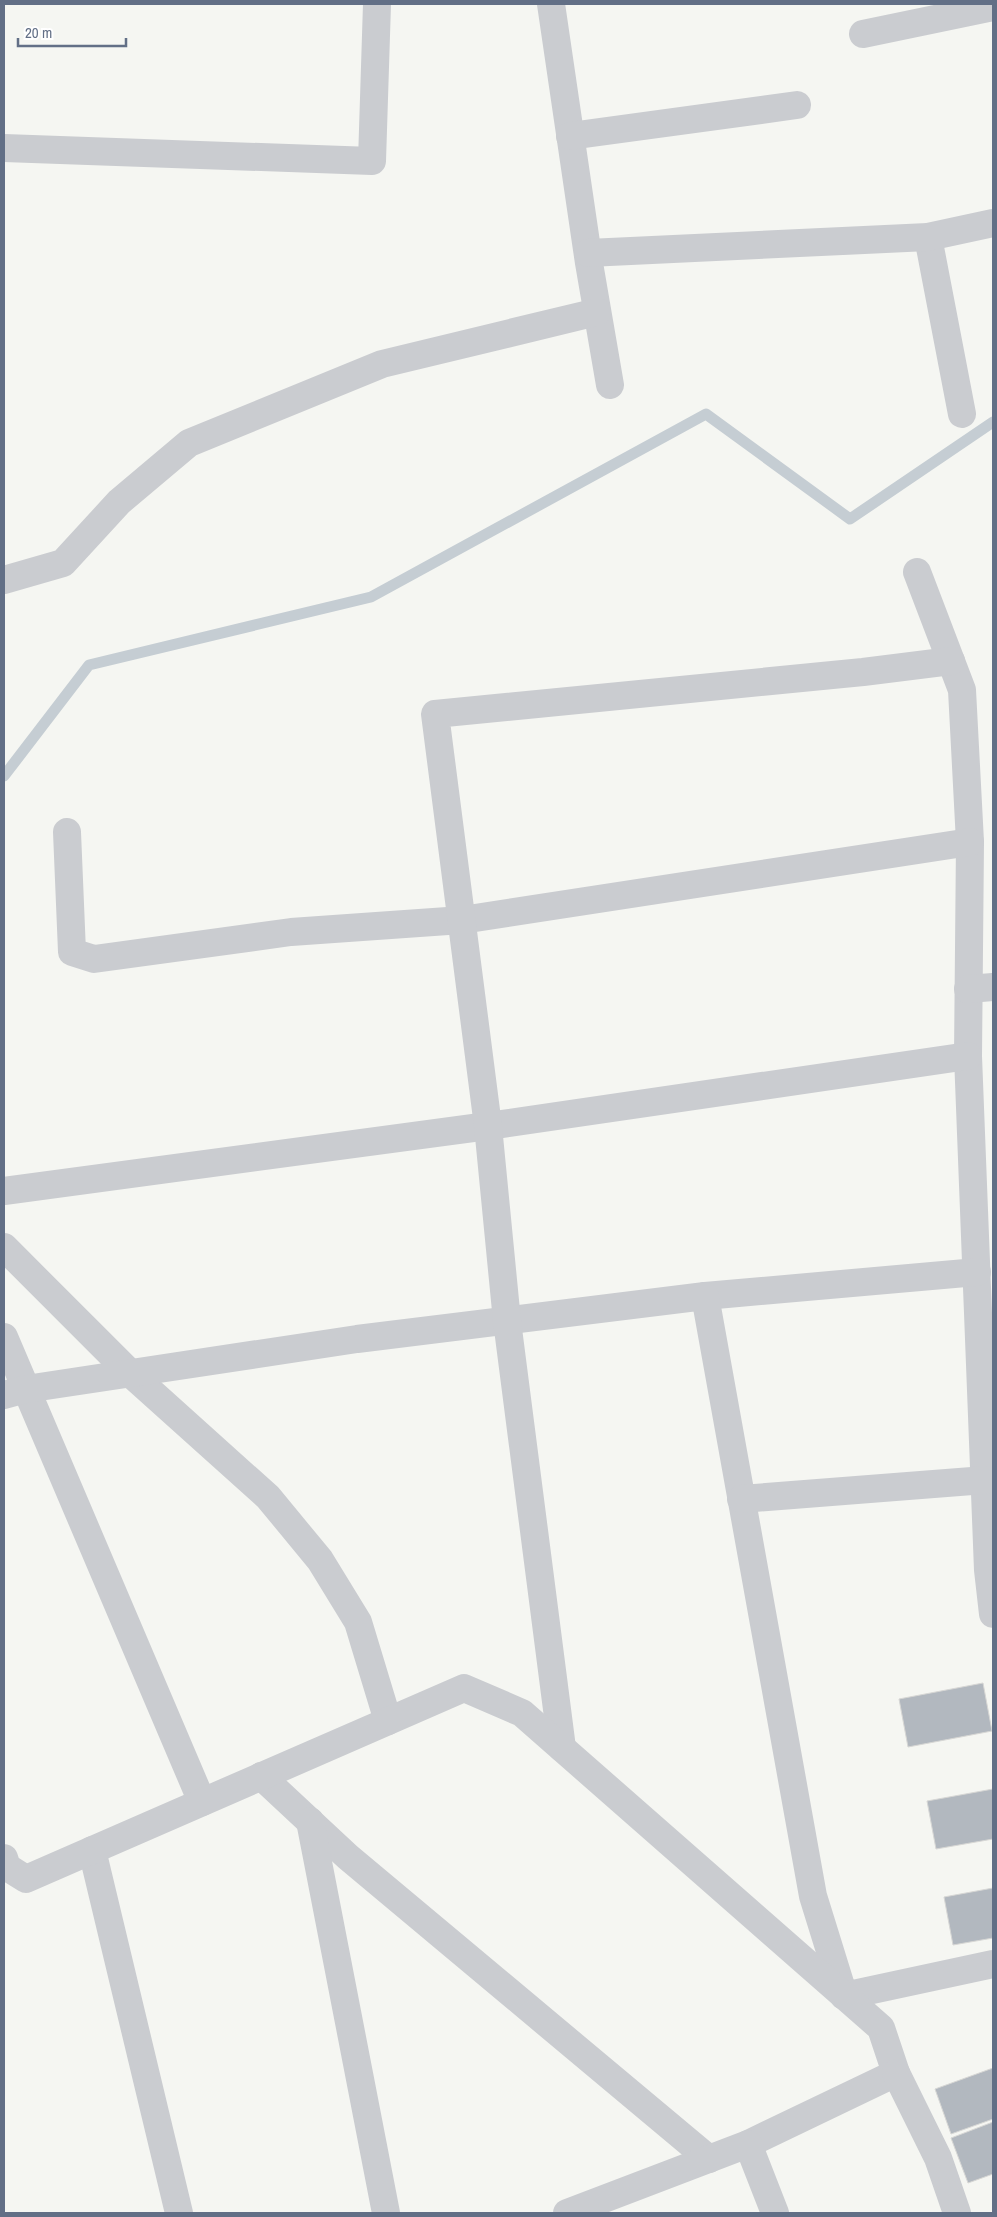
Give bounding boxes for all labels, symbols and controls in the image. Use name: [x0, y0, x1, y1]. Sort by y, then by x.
scale bar: [18, 15, 125, 47]
text: 20 m: [25, 22, 52, 43]

